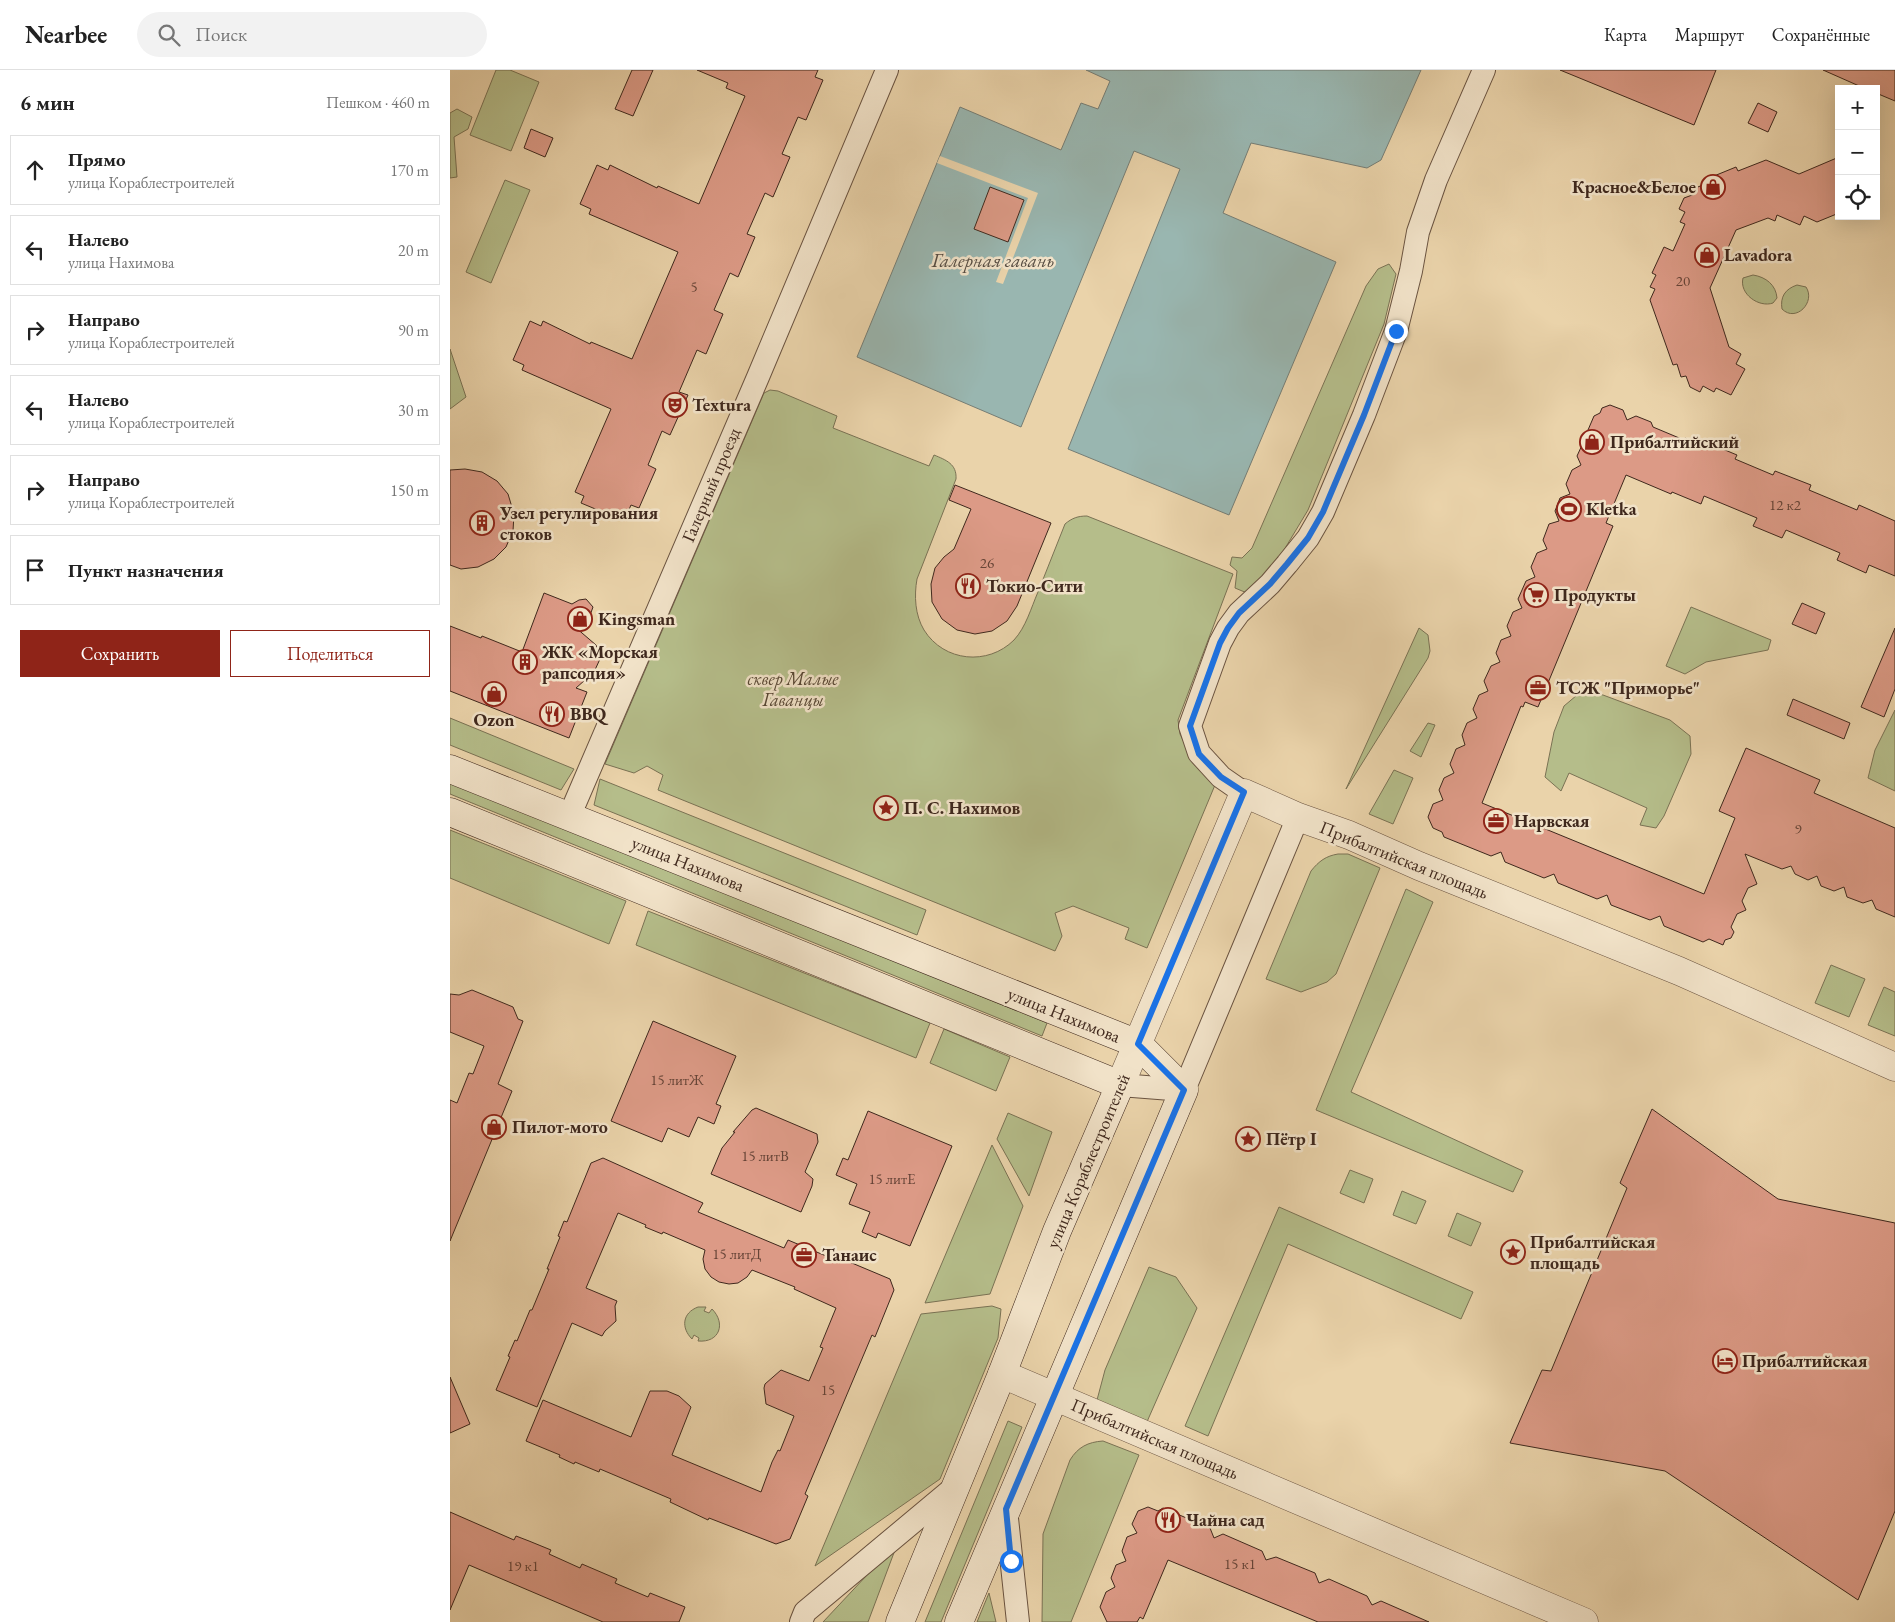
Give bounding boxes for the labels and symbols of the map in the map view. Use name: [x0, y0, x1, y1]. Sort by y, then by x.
shop icon: Красное&Белое: [1700, 174, 1726, 200]
place label: Красное&Белое: [1572, 175, 1696, 198]
shop icon: Lavadora: [1694, 242, 1720, 268]
place label: Lavadora: [1724, 243, 1792, 266]
water label: Галерная гавань: [931, 248, 1055, 273]
house number: 20: [1676, 271, 1690, 290]
house number: 5: [690, 277, 698, 296]
route end: [1385, 320, 1408, 343]
theatre icon: Textura: [662, 392, 688, 418]
place label: Textura: [692, 393, 751, 416]
street label: Галерный проезд: [676, 424, 745, 546]
shop icon: Прибалтийский: [1579, 429, 1605, 455]
place label: Прибалтийский: [1610, 430, 1740, 453]
house number: 12 к2: [1769, 495, 1802, 514]
sports icon: Kletka: [1556, 496, 1582, 522]
place label: Kletka: [1586, 497, 1637, 520]
place label: Узел регулирования стоков: [499, 501, 658, 545]
building icon: Узел регулирования стоков: [469, 510, 495, 536]
house number: 26: [980, 553, 994, 572]
restaurant icon: Токио-Сити: [955, 573, 981, 599]
place label: Токио-Сити: [986, 574, 1084, 597]
supermarket icon: Продукты: [1523, 582, 1549, 608]
place label: Продукты: [1554, 583, 1636, 606]
shop icon: Kingsman: [567, 606, 593, 632]
place label: Kingsman: [598, 607, 675, 630]
place label: ЖК «Морская рапсодия»: [541, 640, 658, 684]
building icon: ЖК «Морская рапсодия»: [512, 649, 538, 675]
park label: сквер Малые Гаванцы: [747, 667, 839, 711]
office icon: ТСЖ "Приморье": [1525, 675, 1551, 701]
place label: ТСЖ "Приморье": [1556, 676, 1700, 699]
shop icon: Ozon: [481, 681, 507, 707]
restaurant icon: BBQ: [539, 701, 565, 727]
place label: BBQ: [570, 702, 609, 725]
place label: Ozon: [474, 708, 514, 731]
place icon: П. С. Нахимов: [873, 795, 899, 821]
place label: П. С. Нахимов: [904, 796, 1021, 819]
office icon: Нарвская: [1483, 808, 1509, 834]
place label: Нарвская: [1514, 809, 1590, 832]
street label: Прибалтийская площадь: [1316, 815, 1492, 904]
house number: 9: [1794, 819, 1802, 838]
street label: улица Нахимова: [628, 830, 749, 897]
street label: улица Нахимова: [1004, 981, 1125, 1048]
house number: 15 литЖ: [650, 1070, 704, 1089]
street label: улица Кораблестроителей: [1040, 1070, 1135, 1252]
shop icon: Пилот-мото: [481, 1114, 507, 1140]
place label: Пилот-мото: [512, 1115, 608, 1138]
place icon: Пётр I: [1235, 1126, 1261, 1152]
place label: Пётр I: [1266, 1127, 1317, 1150]
house number: 15 литВ: [741, 1146, 789, 1165]
house number: 15 литЕ: [868, 1169, 916, 1188]
place label: Прибалтийская площадь: [1530, 1230, 1656, 1274]
place icon: Прибалтийская площадь: [1500, 1239, 1526, 1265]
office icon: Танаис: [791, 1242, 817, 1268]
place label: Танаис: [822, 1243, 877, 1266]
house number: 15 литД: [712, 1244, 762, 1263]
hotel icon: Прибалтийская: [1712, 1348, 1738, 1374]
place label: Прибалтийская: [1742, 1349, 1868, 1372]
house number: 15: [821, 1380, 835, 1399]
street label: Прибалтийская площадь: [1068, 1393, 1243, 1484]
restaurant icon: Чайна сад: [1155, 1507, 1181, 1533]
place label: Чайна сад: [1186, 1508, 1265, 1531]
route start: [1000, 1550, 1023, 1573]
house number: 15 к1: [1224, 1554, 1256, 1573]
house number: 19 к1: [507, 1556, 539, 1575]

